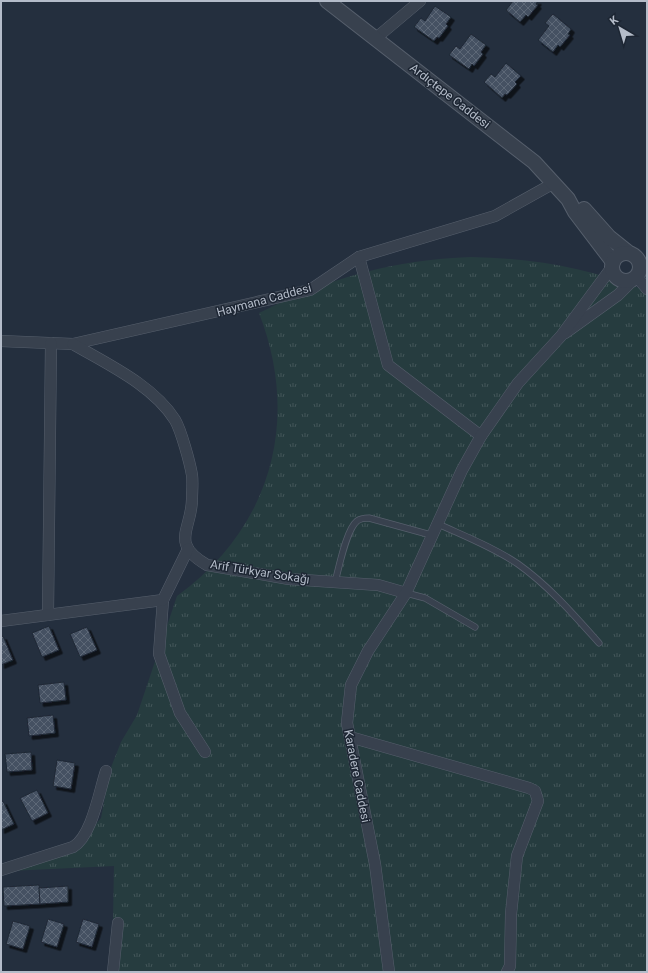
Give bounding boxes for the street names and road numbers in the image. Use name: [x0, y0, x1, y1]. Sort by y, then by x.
street label: Ardıçtepe Caddesi: [407, 60, 493, 132]
street label: Haymana Caddesi: [215, 281, 313, 319]
street label: Arif Türkyar Sokağı: [209, 557, 311, 587]
street label: Karadere Caddesi: [341, 728, 373, 824]

